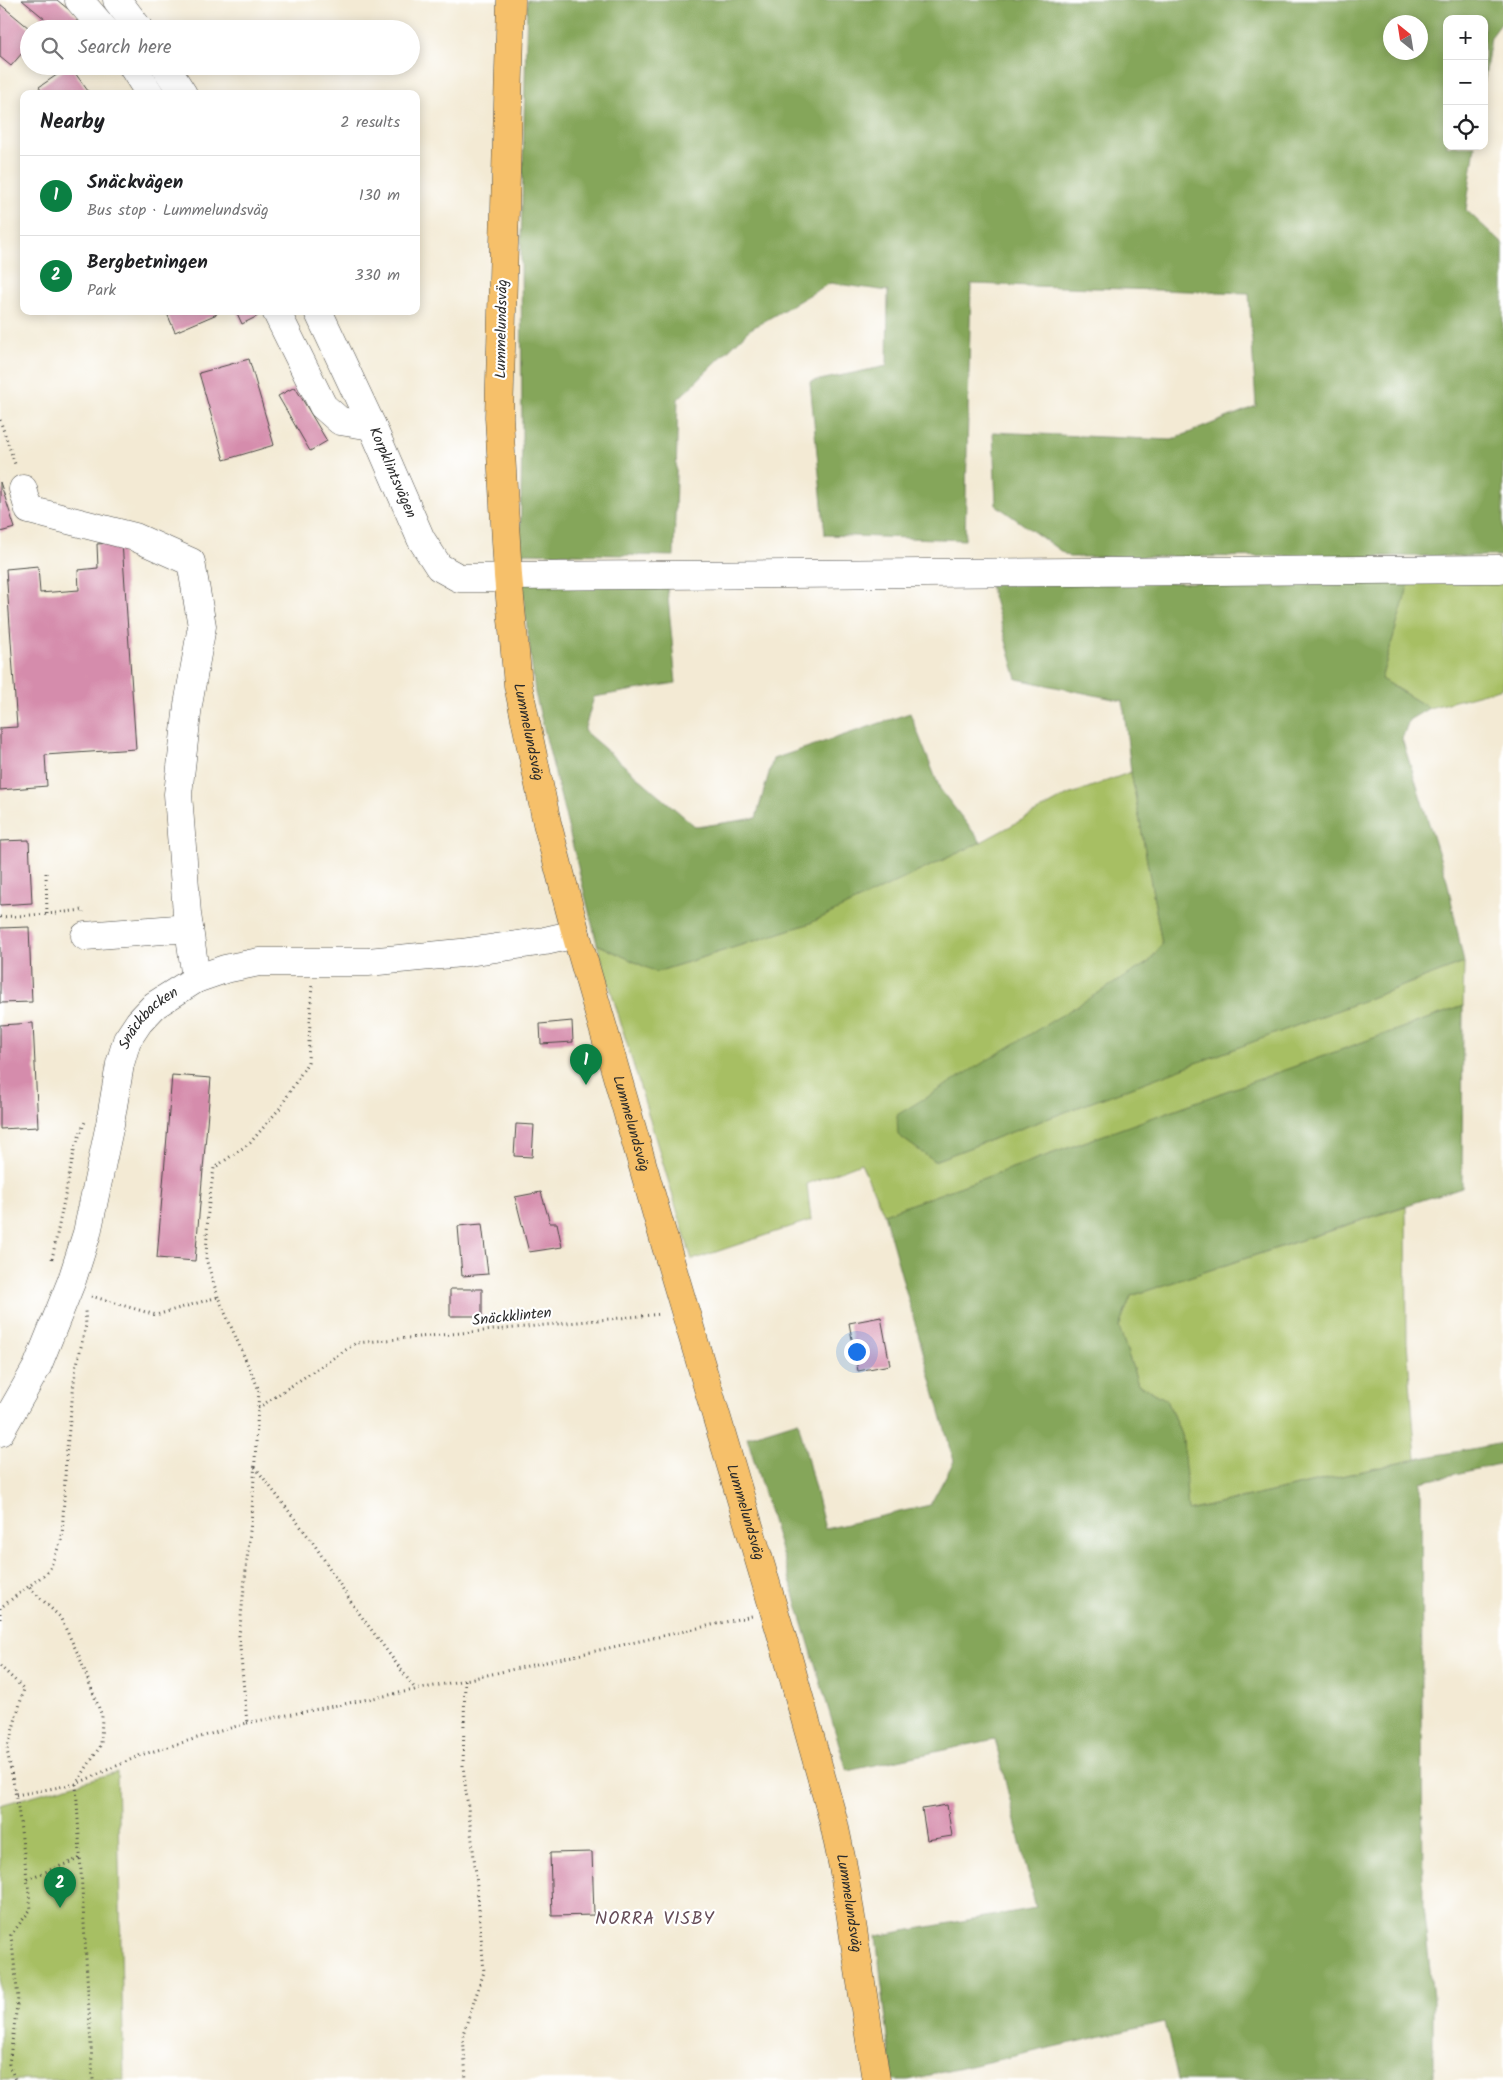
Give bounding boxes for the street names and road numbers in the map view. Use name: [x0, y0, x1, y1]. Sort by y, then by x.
street label: Lummelundsväg: [489, 279, 515, 379]
street label: Korpklintsvägen: [362, 423, 423, 522]
street label: Lummelundsväg: [506, 681, 550, 783]
street label: Snäckbacken: [113, 981, 183, 1052]
street label: Lummelundsväg: [605, 1073, 656, 1175]
street label: Snäckklinten: [471, 1301, 553, 1333]
street label: Lummelundsväg: [719, 1461, 771, 1563]
street label: Lummelundsväg: [829, 1852, 868, 1954]

